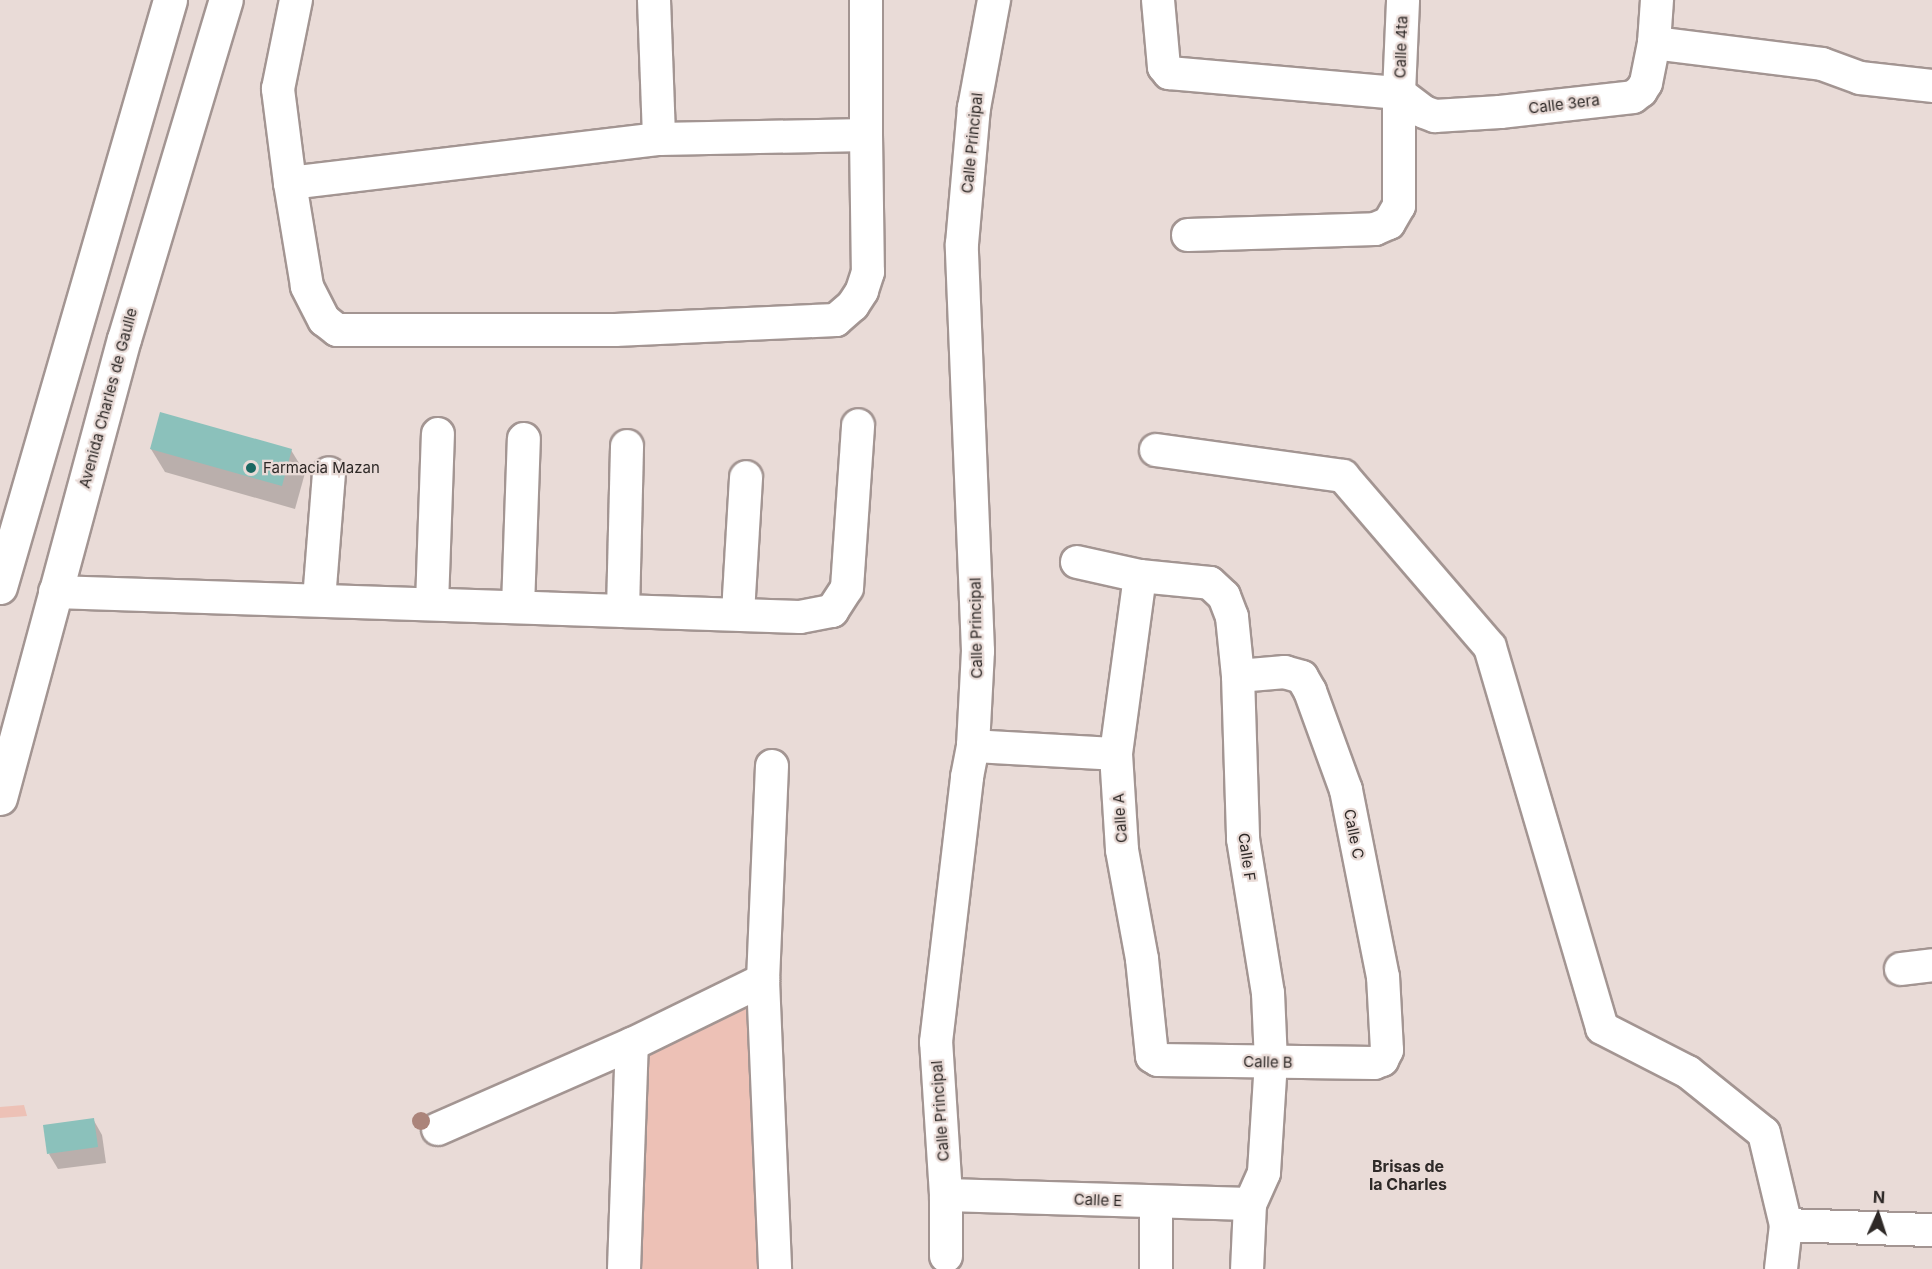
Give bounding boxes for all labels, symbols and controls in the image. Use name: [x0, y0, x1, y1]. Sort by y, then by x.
street label: Calle 4ta: [1391, 15, 1411, 79]
street label: Calle 3era: [1527, 91, 1601, 117]
street label: Calle Principal: [958, 92, 986, 194]
street label: Avenida Charles de Gaulle: [75, 306, 141, 490]
place label: Farmacia Mazan: [263, 459, 380, 477]
marker: Farmacia Mazan: [244, 461, 258, 475]
street label: Calle Principal: [966, 577, 986, 679]
street label: Calle A: [1109, 792, 1131, 844]
street label: Calle C: [1340, 807, 1368, 861]
street label: Calle F: [1235, 832, 1259, 882]
street label: Calle B: [1243, 1053, 1293, 1071]
street label: Calle Principal: [927, 1060, 953, 1162]
district label: Brisas de la Charles: [1369, 1156, 1447, 1194]
north arrow: [1848, 1185, 1908, 1245]
text: N: [1872, 1187, 1886, 1207]
street label: Calle E: [1073, 1190, 1123, 1210]

